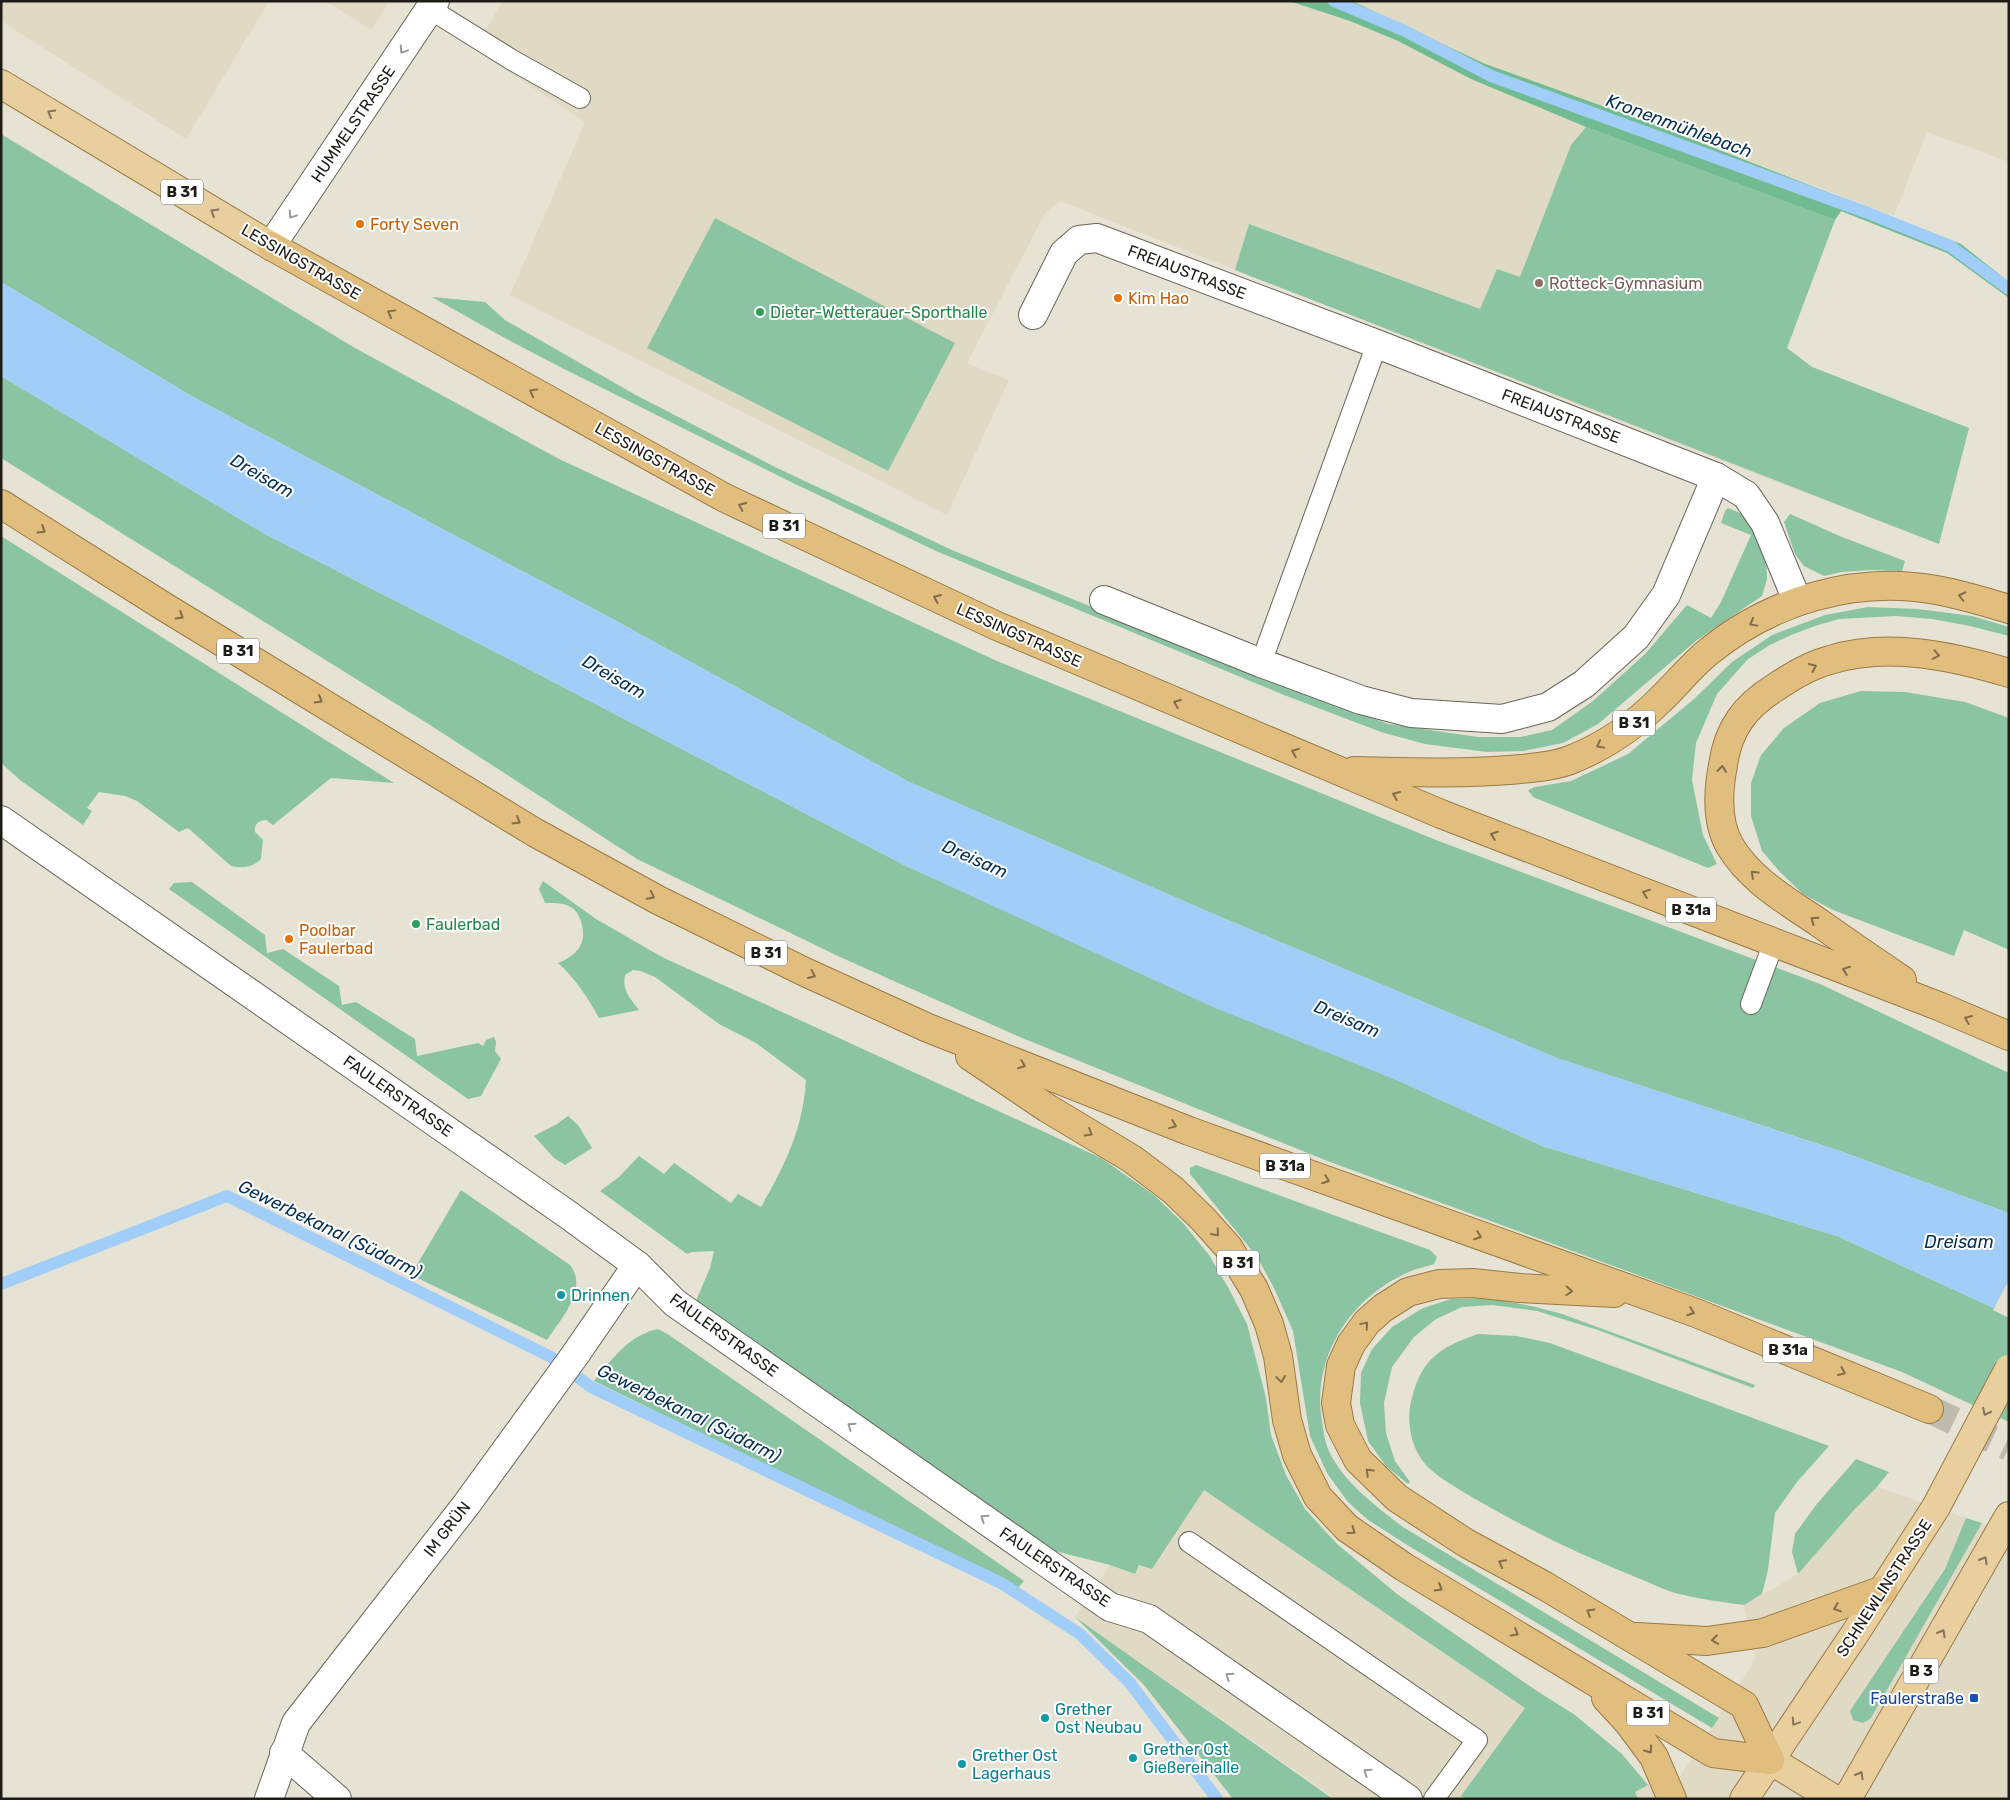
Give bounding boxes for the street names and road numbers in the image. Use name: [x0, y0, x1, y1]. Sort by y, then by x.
street label: HUMMELSTRASSE: [307, 62, 399, 186]
road number: B 31: [161, 180, 203, 204]
street label: LESSINGSTRASSE: [238, 220, 364, 304]
street label: FREIAUSTRASSE: [1125, 241, 1249, 303]
street label: FREIAUSTRASSE: [1499, 385, 1623, 447]
street label: LESSINGSTRASSE: [591, 418, 719, 500]
road number: B 31: [763, 514, 805, 538]
street label: LESSINGSTRASSE: [954, 599, 1084, 671]
road number: B 31: [217, 638, 259, 664]
road number: B 31: [1613, 710, 1655, 736]
road number: B 31a: [1666, 898, 1716, 922]
road number: B 31: [745, 940, 787, 966]
street label: FAULERSTRASSE: [340, 1051, 456, 1141]
road number: B 31a: [1260, 1154, 1310, 1178]
road number: B 31: [1217, 1250, 1259, 1276]
street label: FAULERSTRASSE: [666, 1289, 782, 1381]
road number: B 31a: [1763, 1338, 1813, 1362]
street label: IM GRÜN: [420, 1498, 474, 1560]
street label: SCHNEWLINSTRASSE: [1832, 1516, 1936, 1660]
street label: FAULERSTRASSE: [996, 1523, 1114, 1611]
road number: B 3: [1904, 1658, 1938, 1684]
road number: B 31: [1627, 1700, 1669, 1726]

